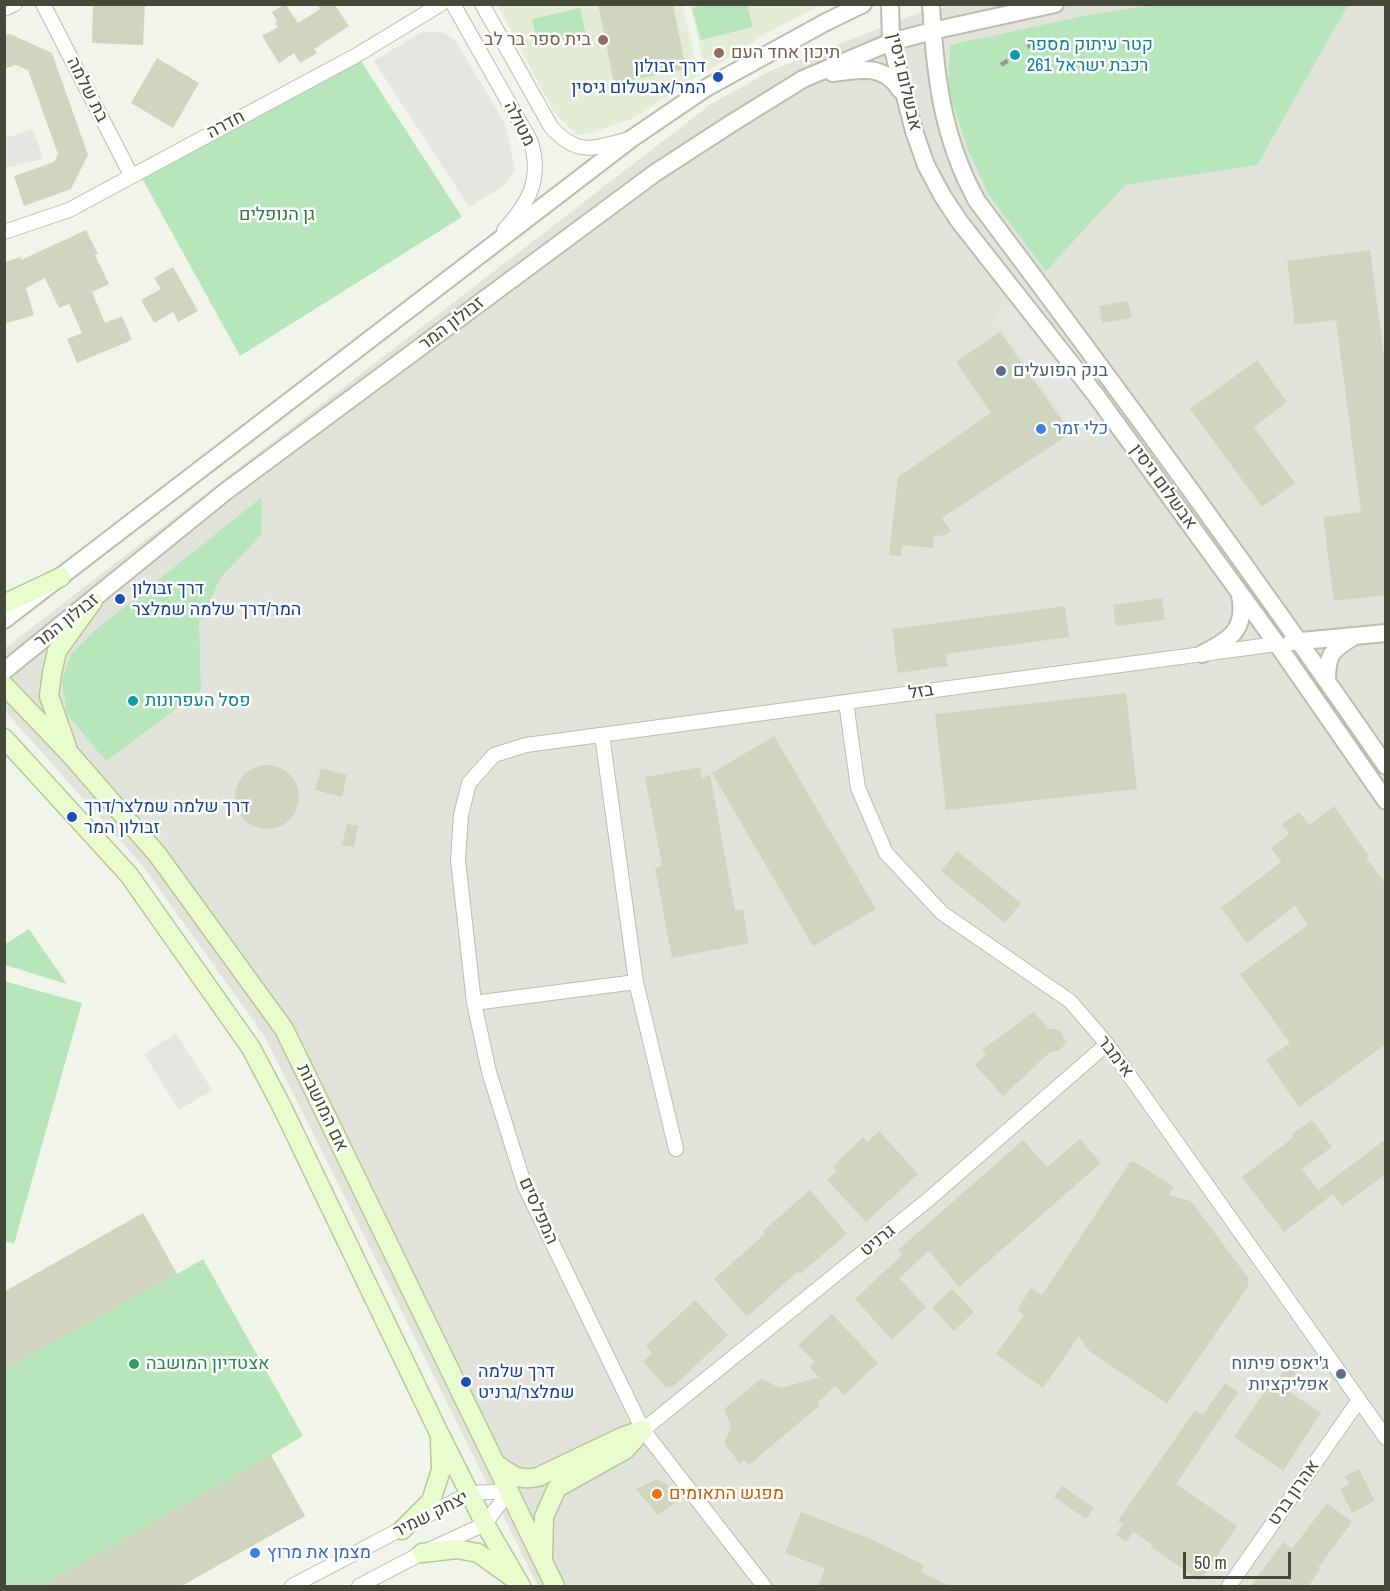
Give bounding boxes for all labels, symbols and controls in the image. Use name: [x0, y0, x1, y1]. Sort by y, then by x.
place label: בית ספר בר לב: [484, 29, 591, 51]
street label: אבשלום גיסין: [882, 31, 926, 133]
marker: בית ספר בר לב: [596, 33, 610, 47]
place label: קטר עיתוק מספר 261 רכבת ישראל: [1027, 34, 1153, 76]
place label: תיכון אחד העם: [731, 42, 840, 64]
marker: תיכון אחד העם: [712, 46, 726, 60]
marker: קטר עיתוק מספר 261 רכבת ישראל: [1008, 48, 1022, 62]
street label: בת שלמה: [61, 54, 113, 126]
place label: דרך זבולון המר/אבשלום גיסין: [571, 56, 706, 98]
marker: דרך זבולון המר/אבשלום גיסין: [711, 70, 725, 84]
street label: מטולה: [499, 98, 539, 150]
street label: חדרה: [203, 106, 249, 144]
park label: גן הנופלים: [239, 204, 315, 226]
street label: זבולון המר: [415, 293, 489, 355]
place label: בנק הפועלים: [1013, 360, 1108, 382]
marker: בנק הפועלים: [994, 364, 1008, 378]
place label: כלי זמר: [1053, 418, 1108, 440]
marker: כלי זמר: [1034, 422, 1048, 436]
street label: אבשלום גיסין: [1125, 440, 1201, 534]
place label: דרך זבולון המר/דרך שלמה שמלצר: [132, 578, 301, 620]
street label: זבולון המר: [30, 589, 104, 653]
marker: דרך זבולון המר/דרך שלמה שמלצר: [113, 592, 127, 606]
street label: בזל: [907, 680, 935, 704]
place label: פסל העפרונות: [145, 690, 251, 712]
marker: פסל העפרונות: [126, 694, 140, 708]
place label: דרך שלמה שמלצר/דרך זבולון המר: [84, 796, 250, 838]
marker: דרך שלמה שמלצר/דרך זבולון המר: [65, 810, 79, 824]
street label: אימבר: [1092, 1032, 1138, 1082]
street label: אם המושבות: [292, 1061, 352, 1155]
street label: המפלסים: [514, 1174, 562, 1248]
street label: גרניט: [856, 1220, 900, 1262]
place label: אצטדיון המושבה: [146, 1353, 270, 1375]
place label: ג'יאפס פיתוח אפליקציות: [1231, 1353, 1329, 1396]
marker: אצטדיון המושבה: [127, 1357, 141, 1371]
place label: דרך שלמה שמלצר/גרניט: [478, 1361, 575, 1404]
marker: ג'יאפס פיתוח אפליקציות: [1334, 1367, 1348, 1381]
marker: דרך שלמה שמלצר/גרניט: [459, 1375, 473, 1389]
street label: אהרון ברט: [1264, 1456, 1324, 1530]
place label: מפגש התאומים: [669, 1483, 784, 1505]
street label: יצחק שמיר: [390, 1487, 472, 1543]
marker: מפגש התאומים: [650, 1487, 664, 1501]
scale bar: [1186, 1540, 1294, 1578]
place label: מצמן את מרוץ: [267, 1542, 371, 1564]
marker: מצמן את מרוץ: [248, 1546, 262, 1560]
text: 50 m: [1194, 1550, 1227, 1575]

